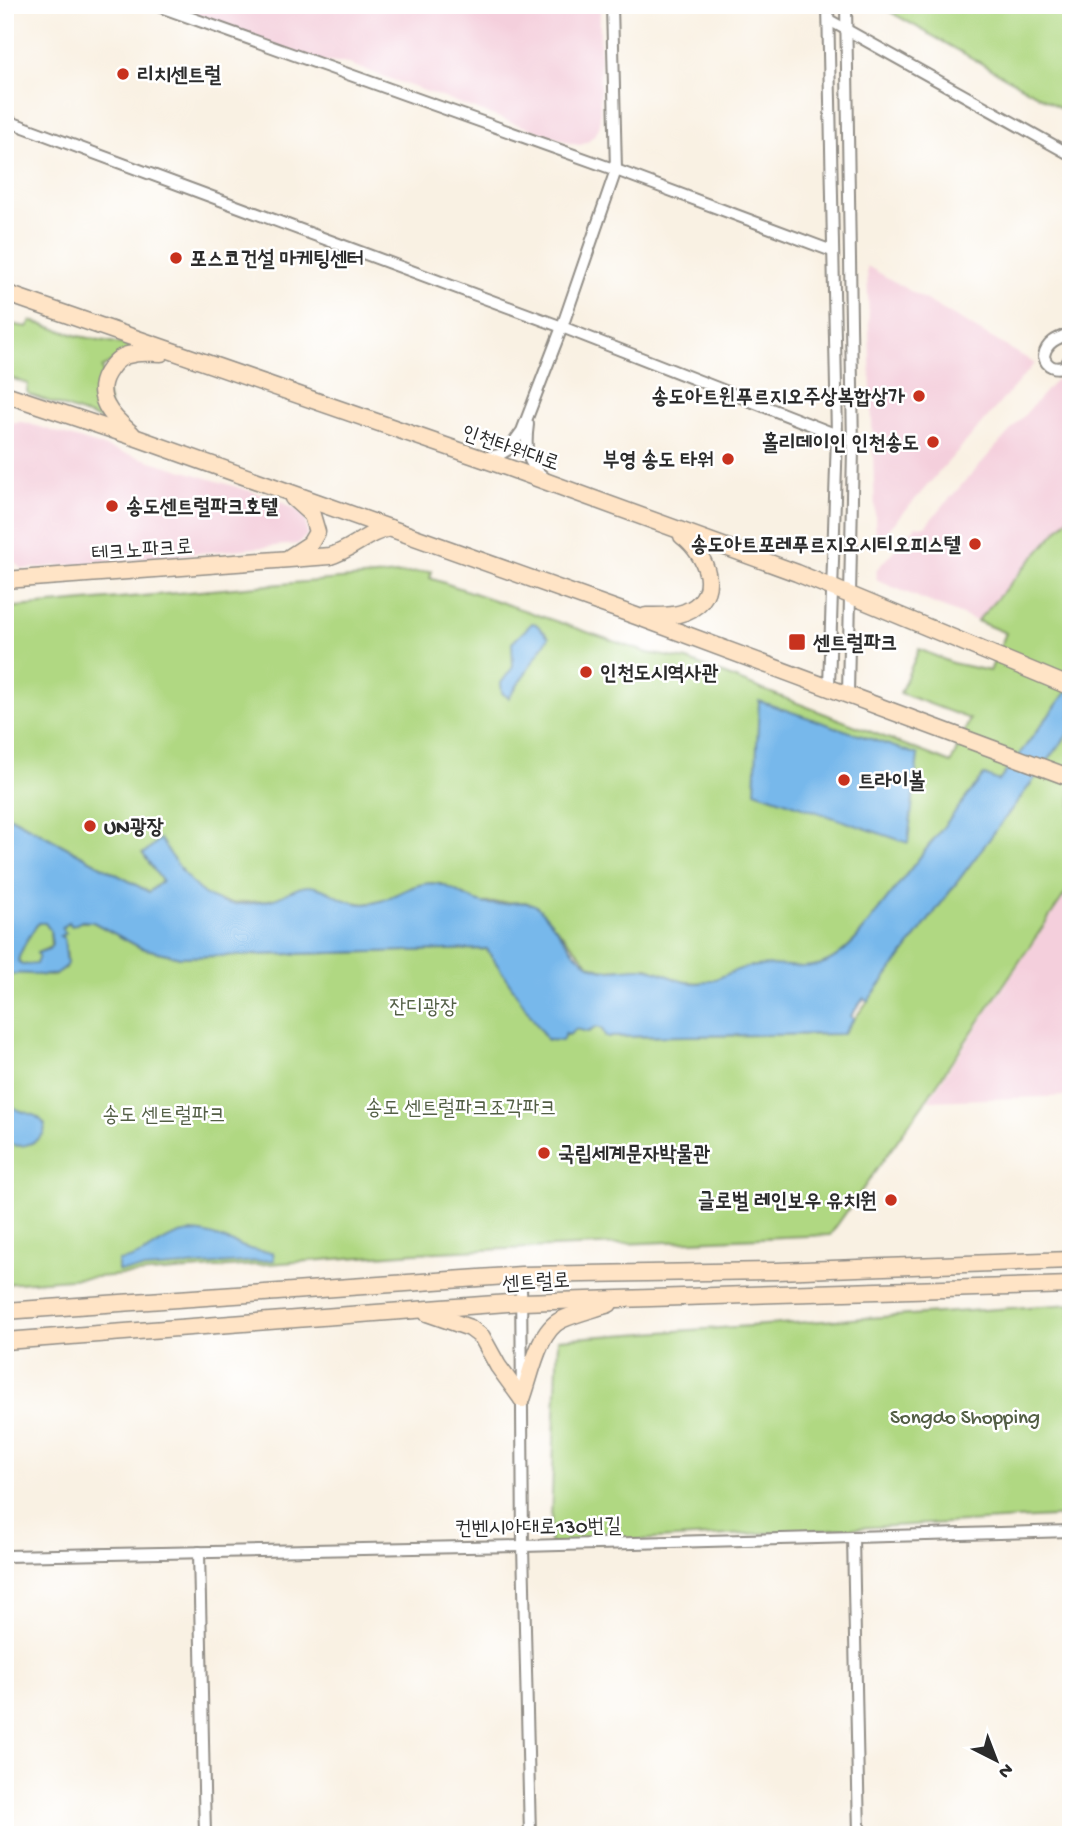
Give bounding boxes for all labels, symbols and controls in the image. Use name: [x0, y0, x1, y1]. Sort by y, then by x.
place label: 리치센트럴: [137, 64, 222, 90]
marker: 리치센트럴: [115, 66, 131, 82]
place label: 포스코건설 마케팅센터: [190, 248, 364, 274]
marker: 포스코건설 마케팅센터: [168, 250, 184, 266]
place label: 송도아트윈푸르지오주상복합상가: [652, 386, 905, 412]
marker: 송도아트윈푸르지오주상복합상가: [911, 388, 927, 404]
street label: 인천타워대로: [458, 422, 562, 479]
place label: 홀리데이인 인천송도: [762, 431, 919, 458]
marker: 홀리데이인 인천송도: [925, 434, 941, 450]
place label: 부영 송도 타워: [603, 449, 714, 475]
marker: 부영 송도 타워: [720, 451, 736, 467]
place label: 송도센트럴파크호텔: [126, 496, 278, 522]
marker: 송도센트럴파크호텔: [104, 498, 120, 514]
place label: 송도아트포레푸르지오시티오피스텔: [691, 534, 961, 560]
street label: 테크노파크로: [91, 536, 194, 568]
marker: 송도아트포레푸르지오시티오피스텔: [967, 536, 983, 552]
marker: 센트럴파크: [787, 632, 807, 652]
place label: 센트럴파크: [812, 632, 898, 658]
place label: 인천도시역사관: [600, 663, 718, 688]
marker: 인천도시역사관: [578, 664, 594, 680]
place label: 트라이볼: [858, 770, 926, 796]
marker: 트라이볼: [836, 772, 852, 788]
place label: UN광장: [104, 817, 164, 842]
marker: UN광장: [82, 818, 98, 834]
park label: 잔디광장: [389, 997, 457, 1022]
park label: 송도 센트럴파크조각파크: [366, 1097, 556, 1123]
park label: 송도 센트럴파크: [102, 1104, 226, 1130]
place label: 국립세계문자박물관: [558, 1144, 710, 1169]
marker: 국립세계문자박물관: [536, 1145, 552, 1161]
place label: 글로벌 레인보우 유치원: [698, 1190, 877, 1216]
marker: 글로벌 레인보우 유치원: [883, 1192, 899, 1208]
street label: 센트럴로: [502, 1270, 571, 1299]
park label: Songdo Shopping: [890, 1407, 1040, 1432]
street label: 컨벤시아대로130번길: [455, 1516, 622, 1543]
north arrow: [960, 1724, 1030, 1794]
text: N: [993, 1757, 1017, 1783]

